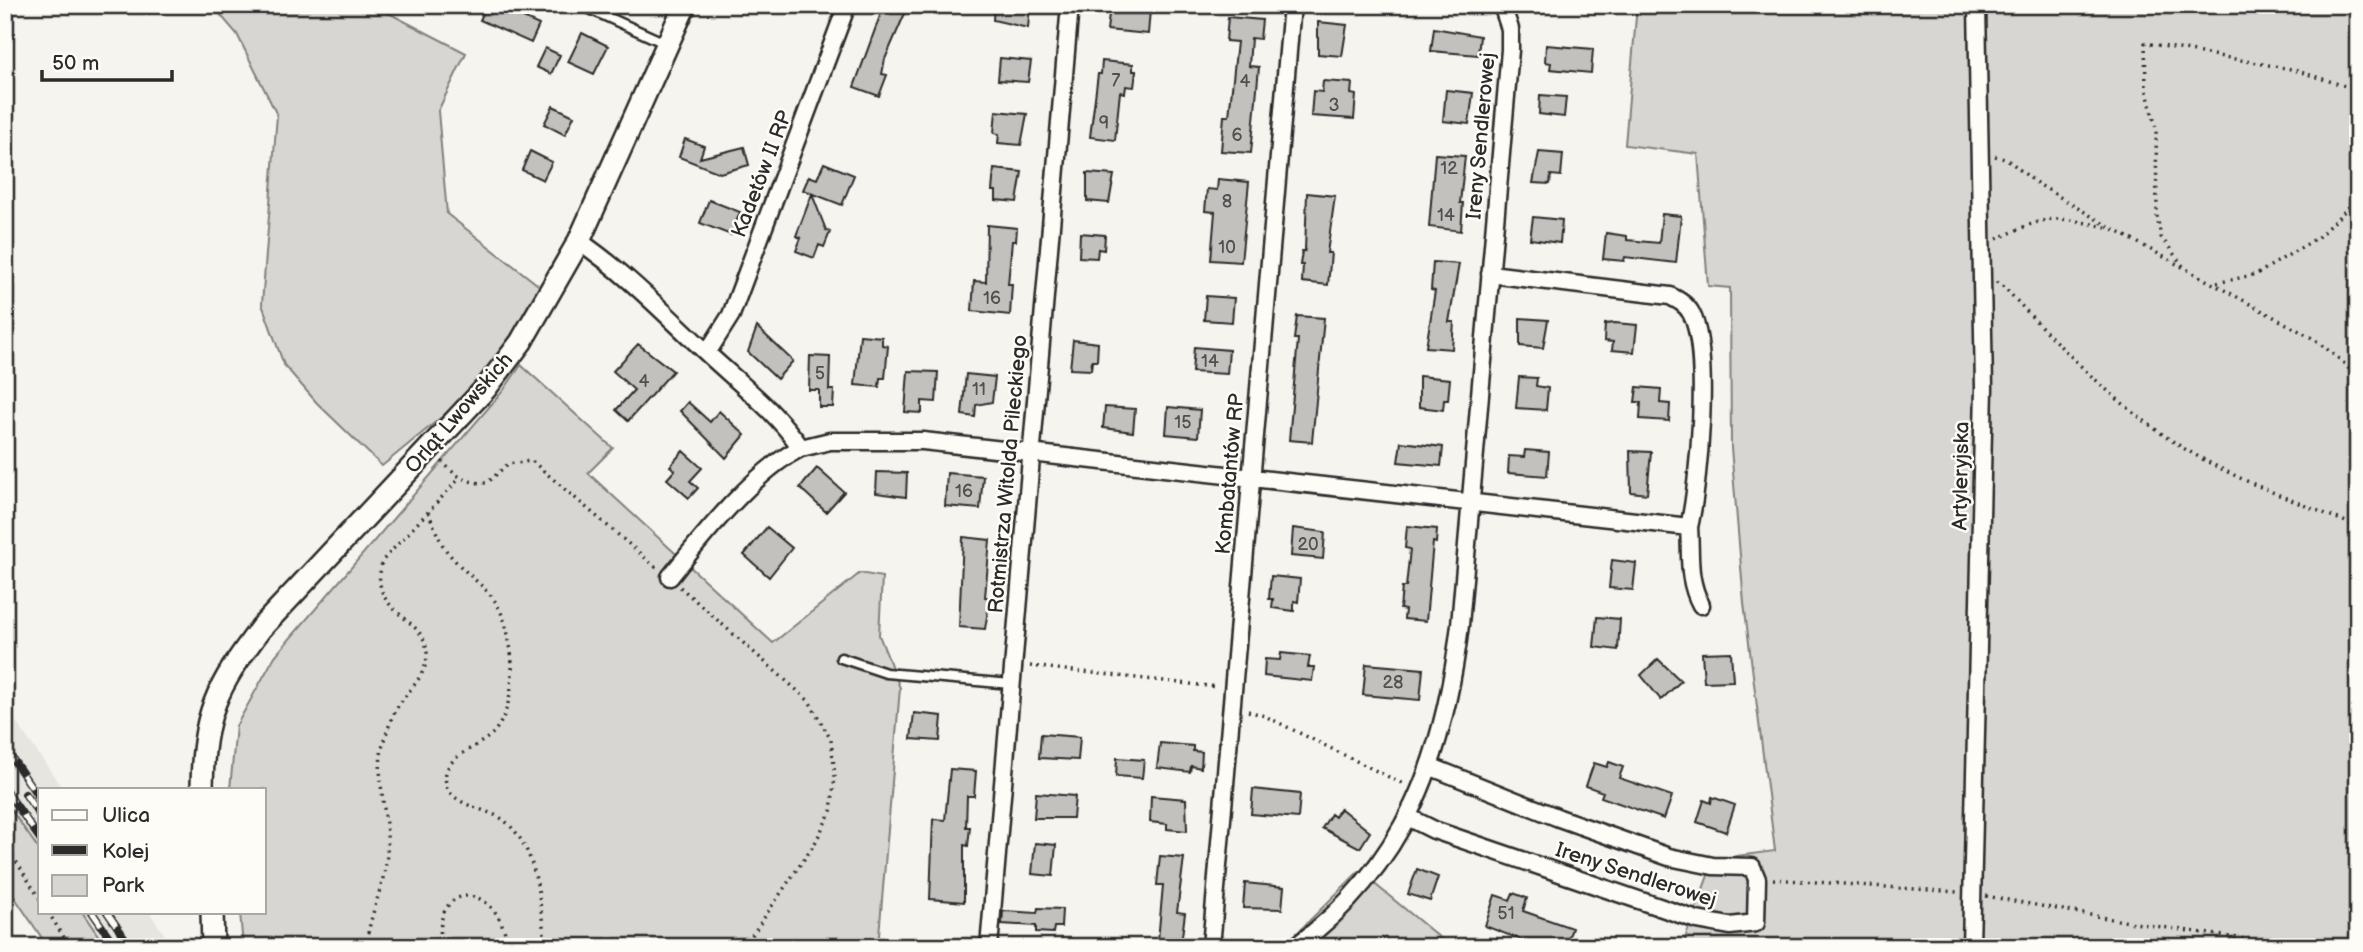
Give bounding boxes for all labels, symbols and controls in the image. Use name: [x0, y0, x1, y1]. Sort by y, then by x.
scale bar: [42, 38, 172, 82]
text: 50 m: [52, 51, 99, 76]
street label: Ireny Sendlerowej: [1461, 51, 1501, 221]
house number: 7: [1112, 70, 1121, 91]
house number: 4: [1240, 71, 1251, 92]
house number: 3: [1328, 95, 1340, 116]
street label: Kadetów II RP: [726, 107, 798, 241]
house number: 9: [1099, 113, 1109, 134]
house number: 6: [1232, 125, 1243, 146]
house number: 12: [1440, 158, 1458, 179]
house number: 8: [1222, 191, 1232, 212]
house number: 14: [1437, 205, 1455, 226]
house number: 10: [1218, 237, 1236, 258]
house number: 16: [983, 288, 1001, 309]
street label: Rotmistrza Witolda Pileckiego: [983, 334, 1033, 614]
street label: Orląt Lwowskich: [400, 348, 518, 478]
house number: 14: [1201, 351, 1219, 372]
house number: 5: [815, 363, 825, 384]
house number: 4: [639, 371, 650, 392]
house number: 11: [972, 379, 986, 400]
street label: Kombatantów RP: [1211, 392, 1249, 556]
house number: 15: [1174, 412, 1192, 433]
street label: Artyleryjska: [1948, 421, 1974, 531]
house number: 16: [955, 481, 973, 502]
house number: 20: [1297, 534, 1319, 555]
house number: 28: [1382, 672, 1404, 693]
legend: [38, 788, 266, 914]
text: Ulica: [102, 803, 150, 828]
street label: Ireny Sendlerowej: [1552, 837, 1720, 913]
text: Kolej: [102, 839, 149, 864]
text: Park: [102, 873, 145, 898]
house number: 51: [1497, 903, 1515, 924]

